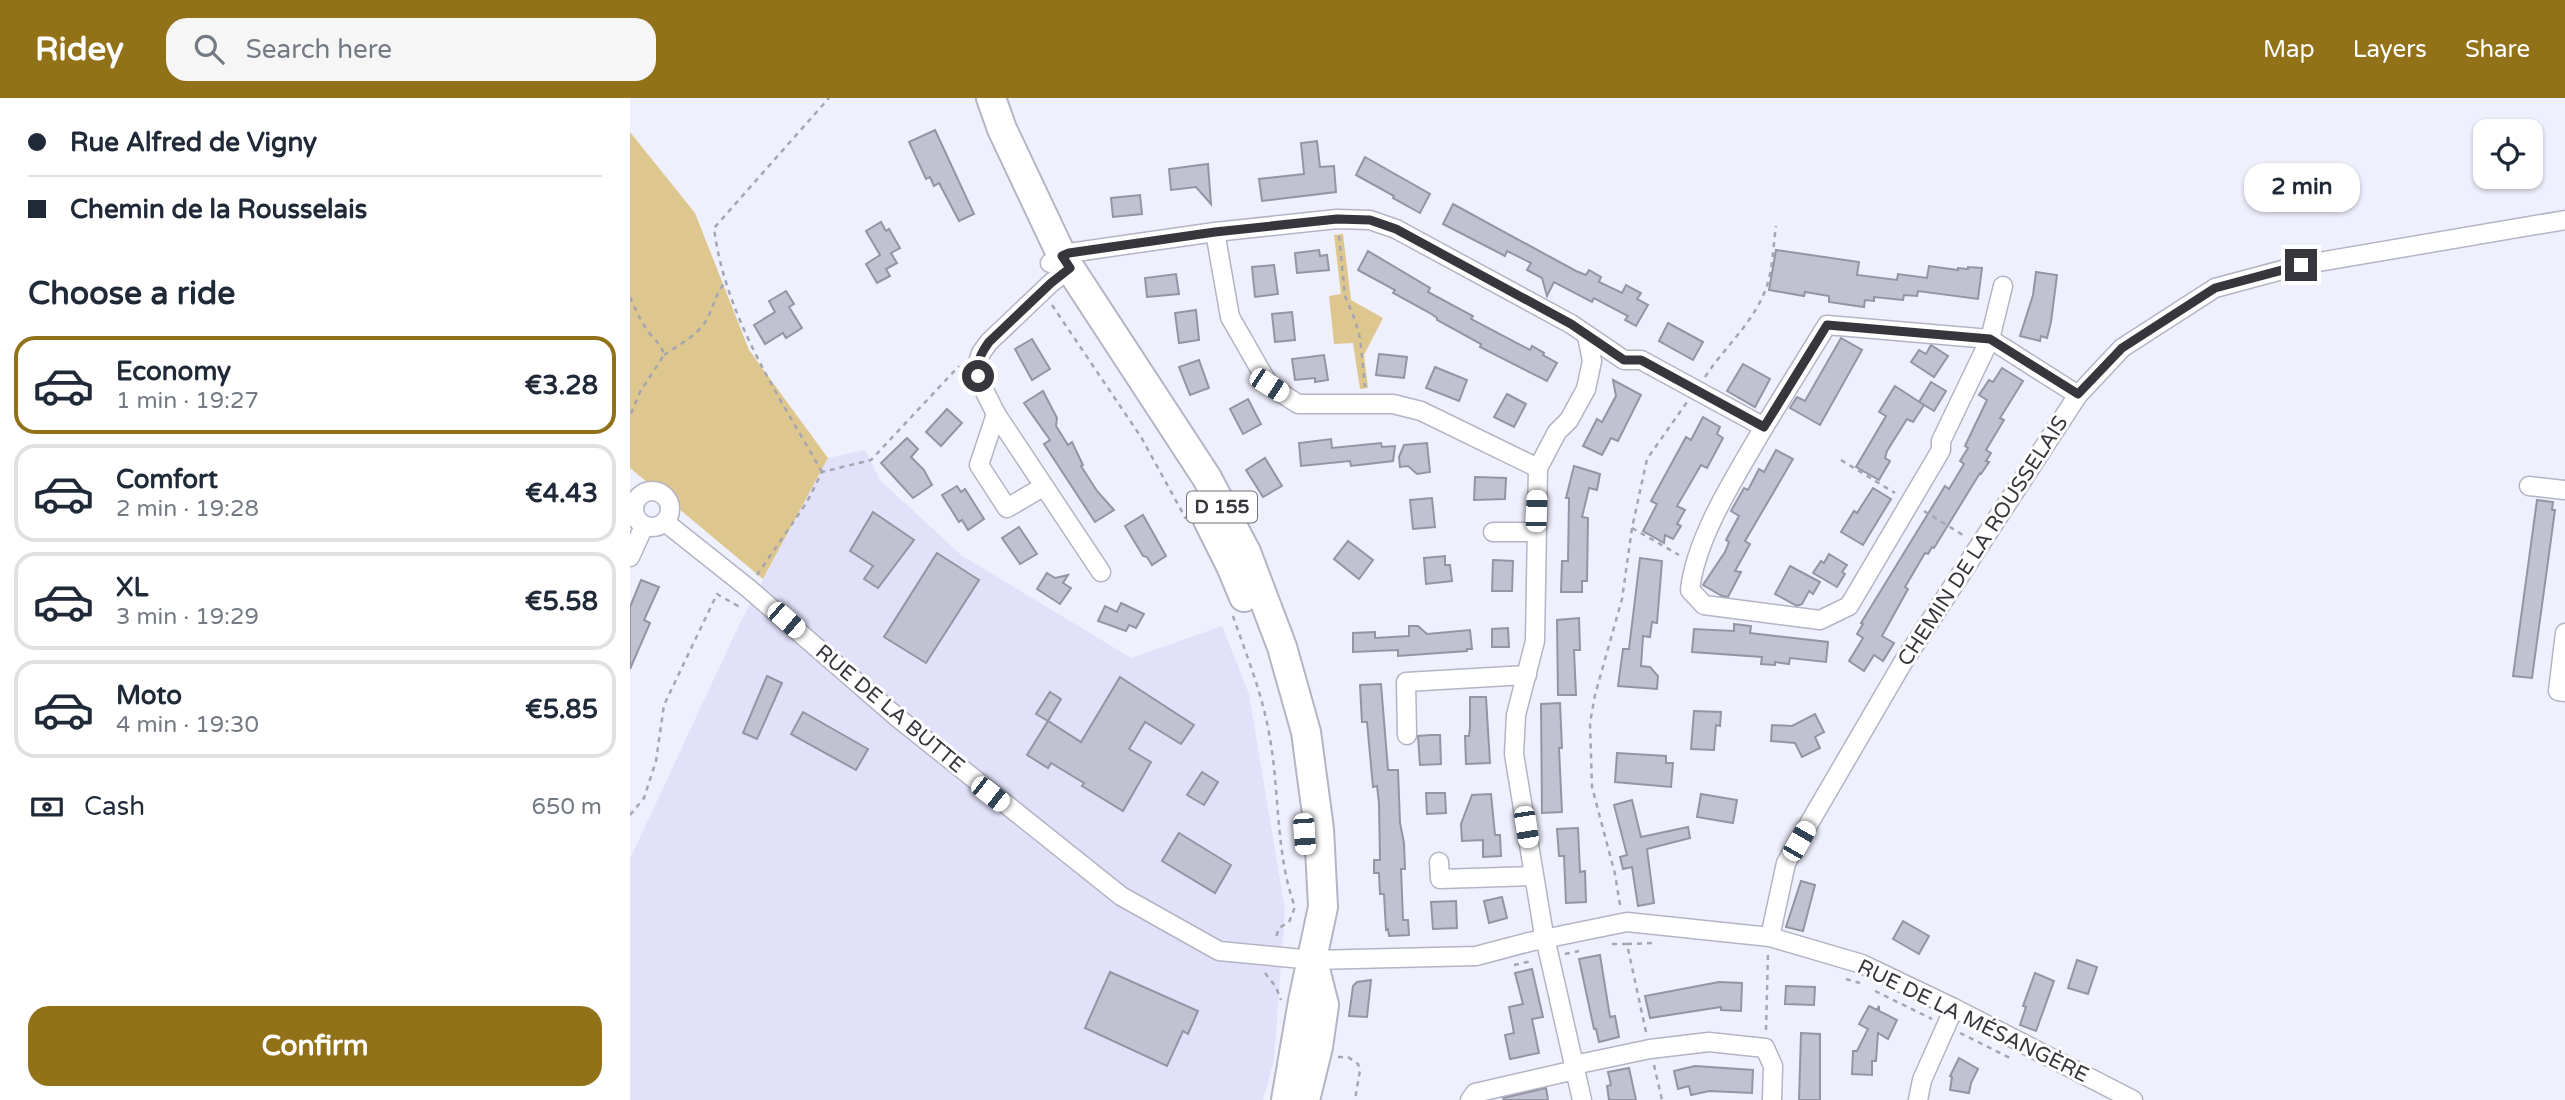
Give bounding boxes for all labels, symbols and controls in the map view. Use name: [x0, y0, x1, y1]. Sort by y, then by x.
search box: [166, 18, 656, 81]
text: Ridey: [35, 30, 124, 69]
icon: search: [190, 30, 228, 68]
text: Search here: [246, 34, 392, 65]
text: Map: [2263, 35, 2315, 64]
text: Layers: [2353, 35, 2427, 64]
text: Share: [2465, 35, 2530, 64]
map controls: [2473, 119, 2543, 189]
button: locate: [2473, 119, 2543, 189]
text: Rue Alfred de Vigny: [70, 127, 317, 158]
callout: 2 min: [2243, 164, 2359, 212]
text: 2 min: [2271, 173, 2333, 201]
text: Chemin de la Rousselais: [70, 194, 367, 225]
route end: [2285, 249, 2317, 281]
text: Choose a ride: [28, 275, 235, 313]
icon: car: [32, 354, 95, 417]
text: Economy: [116, 356, 231, 387]
route start: [962, 360, 994, 392]
car: [1246, 365, 1293, 405]
text: €3.28: [525, 370, 598, 401]
text: 1 min · 19:27: [116, 387, 259, 415]
street label: CHEMIN DE LA ROUSSELAIS: [1893, 411, 2073, 671]
icon: car: [32, 462, 95, 525]
text: Comfort: [116, 464, 218, 495]
text: €4.43: [525, 478, 598, 509]
car: [1525, 490, 1548, 532]
road number: D 155: [1187, 492, 1257, 522]
text: 2 min · 19:28: [116, 495, 259, 523]
icon: car: [32, 570, 95, 633]
text: XL: [116, 572, 148, 603]
text: €5.58: [525, 586, 598, 617]
car: [764, 598, 809, 642]
text: 3 min · 19:29: [116, 603, 259, 631]
street label: RUE DE LA BUTTE: [810, 639, 970, 779]
icon: car: [32, 678, 95, 741]
text: Moto: [116, 680, 182, 711]
text: €5.85: [525, 694, 598, 725]
text: 4 min · 19:30: [116, 711, 259, 739]
car: [967, 773, 1014, 815]
icon: cash: [28, 788, 66, 826]
text: Cash: [84, 791, 145, 822]
text: 650 m: [532, 793, 602, 821]
car: [1513, 805, 1540, 849]
car: [1293, 812, 1316, 856]
car: [1780, 818, 1819, 864]
street label: RUE DE LA MÉSANGÈRE: [1853, 954, 2093, 1088]
button: Confirm: [28, 1006, 602, 1086]

